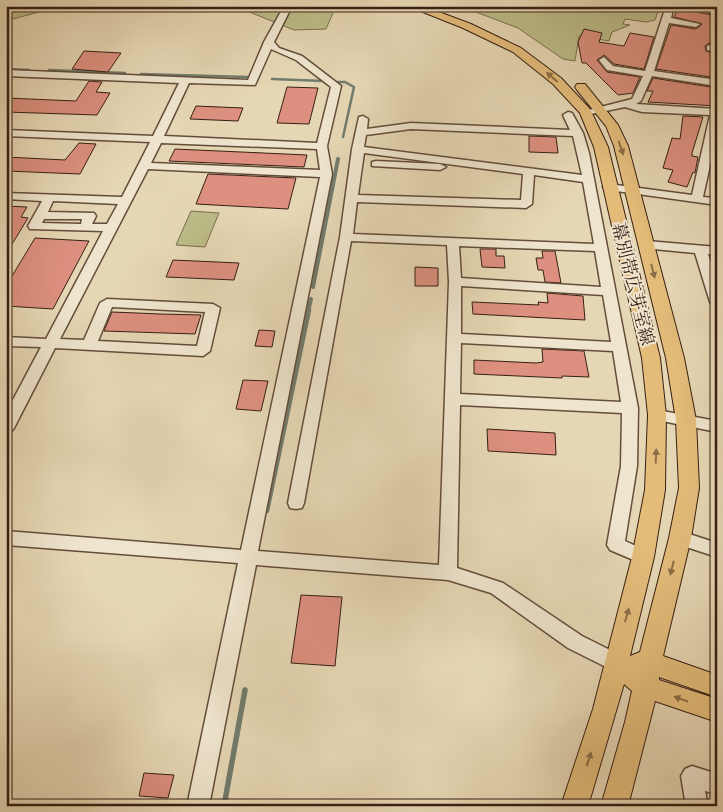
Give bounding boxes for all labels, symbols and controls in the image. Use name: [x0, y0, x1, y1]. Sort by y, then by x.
one-way arrow: [546, 71, 559, 82]
one-way arrow: [617, 141, 625, 156]
street label: 幕別帯広芽室線: [603, 220, 659, 349]
one-way arrow: [650, 263, 658, 278]
one-way arrow: [652, 448, 660, 464]
one-way arrow: [668, 560, 676, 575]
one-way arrow: [623, 607, 631, 622]
one-way arrow: [673, 695, 688, 703]
one-way arrow: [585, 752, 593, 767]

